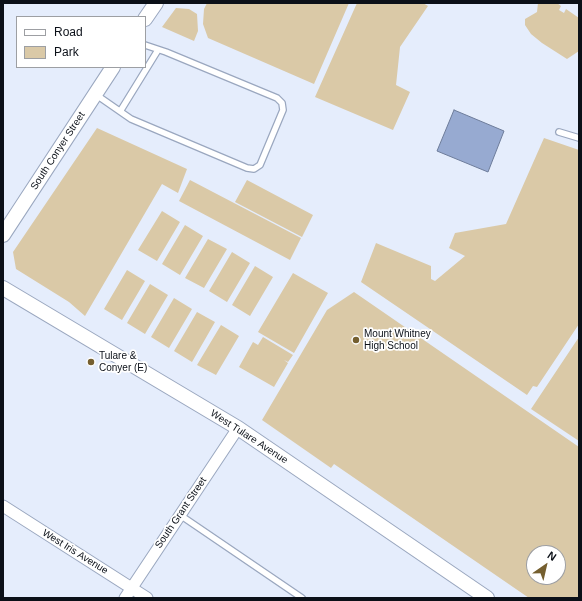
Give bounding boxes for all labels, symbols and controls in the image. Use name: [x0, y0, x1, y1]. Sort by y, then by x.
legend: [16, 16, 146, 68]
text: Road: [54, 25, 83, 39]
text: Park: [54, 45, 79, 59]
street label: South Conyer Street: [28, 110, 88, 192]
place label: Mount Whitney High School: [364, 328, 431, 352]
marker: Mount Whitney High School: [351, 335, 361, 345]
place label: Tulare & Conyer (E): [99, 350, 147, 374]
marker: Tulare & Conyer (E): [86, 357, 96, 367]
street label: West Tulare Avenue: [208, 407, 290, 467]
street label: South Grant Street: [153, 475, 209, 551]
street label: West Iris Avenue: [40, 527, 110, 577]
north arrow: [526, 545, 566, 585]
text: N: [545, 549, 559, 563]

